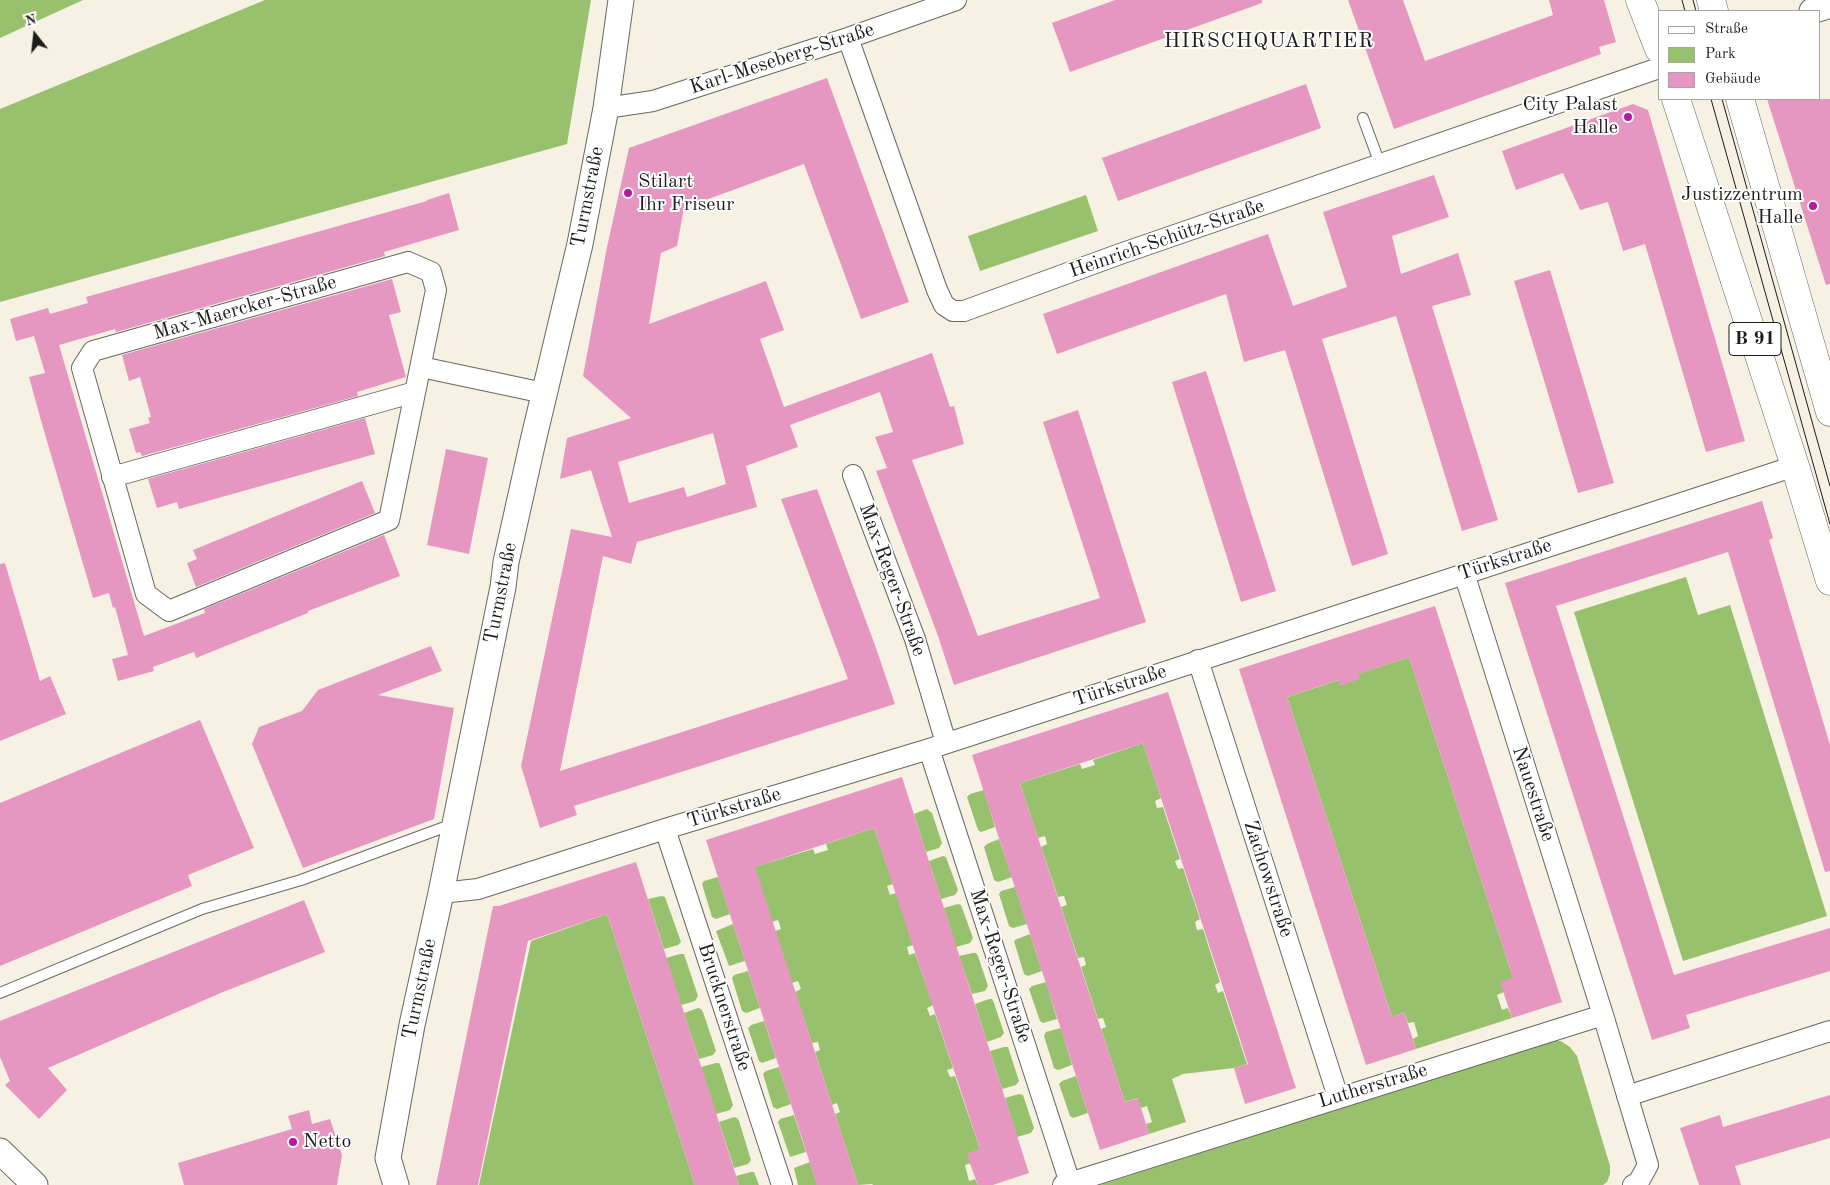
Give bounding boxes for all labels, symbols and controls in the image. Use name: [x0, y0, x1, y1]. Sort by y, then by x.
north arrow: [10, 10, 60, 60]
legend: [1658, 10, 1820, 100]
text: N: [24, 12, 38, 29]
street label: Karl-Meseberg-Straße: [687, 18, 877, 100]
text: Straße: [1705, 22, 1748, 37]
district label: HIRSCHQUARTIER: [1162, 28, 1376, 54]
text: Park: [1705, 47, 1736, 62]
text: Gebäude: [1705, 72, 1761, 87]
place label: City Palast Halle: [1522, 93, 1618, 140]
marker: City Palast Halle: [1622, 111, 1634, 123]
street label: Turmstraße: [566, 144, 610, 250]
place label: Stilart Ihr Friseur: [638, 170, 734, 217]
place label: Justizzentrum Halle: [1681, 183, 1803, 230]
marker: Stilart Ihr Friseur: [622, 187, 634, 199]
street label: Heinrich-Schütz-Straße: [1066, 194, 1268, 284]
marker: Justizzentrum Halle: [1807, 200, 1819, 212]
street label: Max-Maercker-Straße: [151, 270, 339, 346]
road number: B 91: [1729, 322, 1781, 356]
street label: Max-Reger-Straße: [853, 500, 931, 660]
street label: Türkstraße: [1455, 534, 1555, 586]
street label: Turmstraße: [479, 540, 523, 646]
street label: Türkstraße: [1070, 660, 1170, 712]
street label: Nauestraße: [1506, 743, 1560, 845]
street label: Türkstraße: [684, 782, 784, 834]
street label: Zachowstraße: [1238, 818, 1298, 940]
street label: Max-Reger-Straße: [964, 886, 1036, 1046]
street label: Turmstraße: [398, 936, 442, 1042]
street label: Brucknerstraße: [692, 940, 756, 1074]
street label: Lutherstraße: [1316, 1058, 1430, 1114]
place label: Netto: [303, 1130, 352, 1154]
marker: Netto: [287, 1136, 299, 1148]

